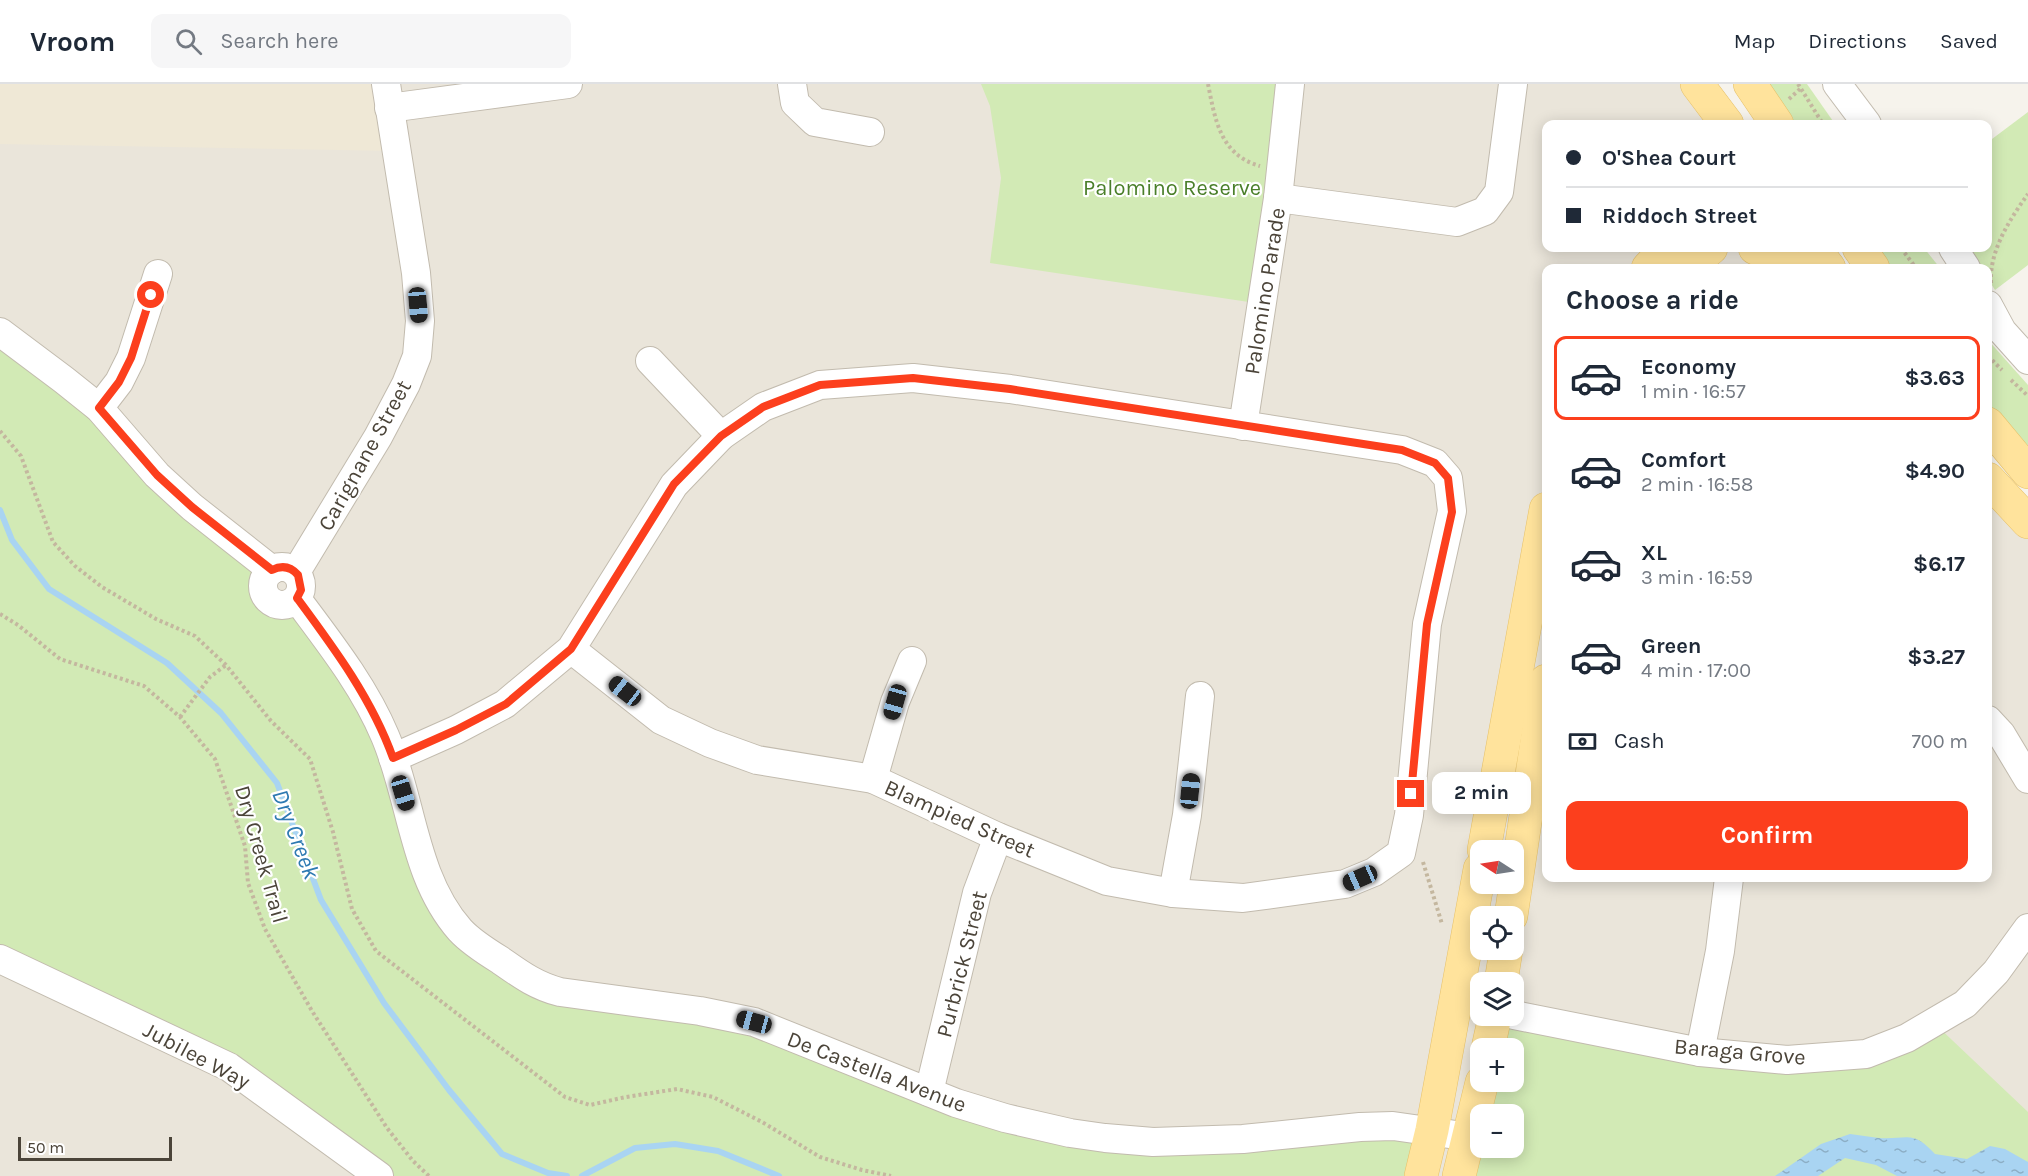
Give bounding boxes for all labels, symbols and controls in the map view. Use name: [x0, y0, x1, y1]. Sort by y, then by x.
search box: [151, 14, 571, 68]
text: Vroom: [30, 25, 115, 58]
icon: search: [172, 25, 205, 58]
text: Search here: [220, 28, 339, 54]
text: Map: [1734, 29, 1775, 53]
text: Directions: [1808, 29, 1907, 53]
text: Saved: [1940, 29, 1998, 53]
text: O'Shea Court: [1602, 145, 1736, 171]
park label: Palomino Reserve: [1083, 175, 1261, 201]
text: Riddoch Street: [1602, 203, 1757, 229]
street label: Palomino Parade: [1239, 206, 1291, 377]
route start: [137, 281, 164, 308]
text: Choose a ride: [1566, 284, 1739, 316]
car: [407, 286, 429, 324]
icon: car: [1569, 351, 1623, 405]
text: Economy: [1641, 354, 1736, 380]
text: $3.63: [1904, 365, 1965, 391]
street label: Carignane Street: [313, 376, 417, 535]
text: 1 min · 16:57: [1641, 380, 1746, 403]
icon: car: [1569, 444, 1623, 498]
text: Comfort: [1641, 447, 1726, 473]
text: $4.90: [1905, 458, 1965, 484]
text: 2 min · 16:58: [1641, 473, 1753, 496]
icon: car: [1569, 537, 1623, 591]
text: XL: [1641, 540, 1667, 566]
text: $6.17: [1913, 551, 1965, 577]
text: 3 min · 16:59: [1641, 566, 1753, 589]
icon: car: [1569, 630, 1623, 684]
text: Green: [1641, 633, 1702, 659]
text: $3.27: [1907, 644, 1965, 670]
text: 4 min · 17:00: [1641, 659, 1751, 682]
car: [605, 673, 645, 709]
car: [881, 682, 909, 722]
icon: cash: [1566, 725, 1599, 758]
text: Cash: [1614, 728, 1664, 754]
text: 700 m: [1911, 730, 1968, 753]
car: [1179, 772, 1201, 810]
car: [389, 773, 417, 813]
callout: 2 min: [1432, 773, 1531, 815]
street label: Blampied Street: [880, 774, 1039, 864]
route end: [1397, 780, 1424, 807]
text: 2 min: [1454, 781, 1509, 804]
street label: Dry Creek Trail: [229, 783, 293, 926]
water label: Dry Creek: [266, 785, 326, 884]
button: Confirm: [1566, 801, 1968, 870]
north arrow: [1470, 840, 1524, 894]
map controls: [1470, 840, 1524, 1158]
car: [1340, 862, 1380, 894]
street label: Purbrick Street: [931, 888, 993, 1040]
button: locate: [1470, 906, 1524, 960]
button: layers: [1470, 972, 1524, 1026]
car: [734, 1009, 774, 1035]
street label: Jubilee Way: [139, 1017, 254, 1095]
street label: De Castella Avenue: [783, 1026, 970, 1118]
street label: Baraga Grove: [1673, 1033, 1807, 1071]
button: +: [1470, 1038, 1524, 1092]
button: −: [1470, 1104, 1524, 1158]
scale bar: [18, 1134, 172, 1162]
text: 50 m: [27, 1138, 64, 1157]

